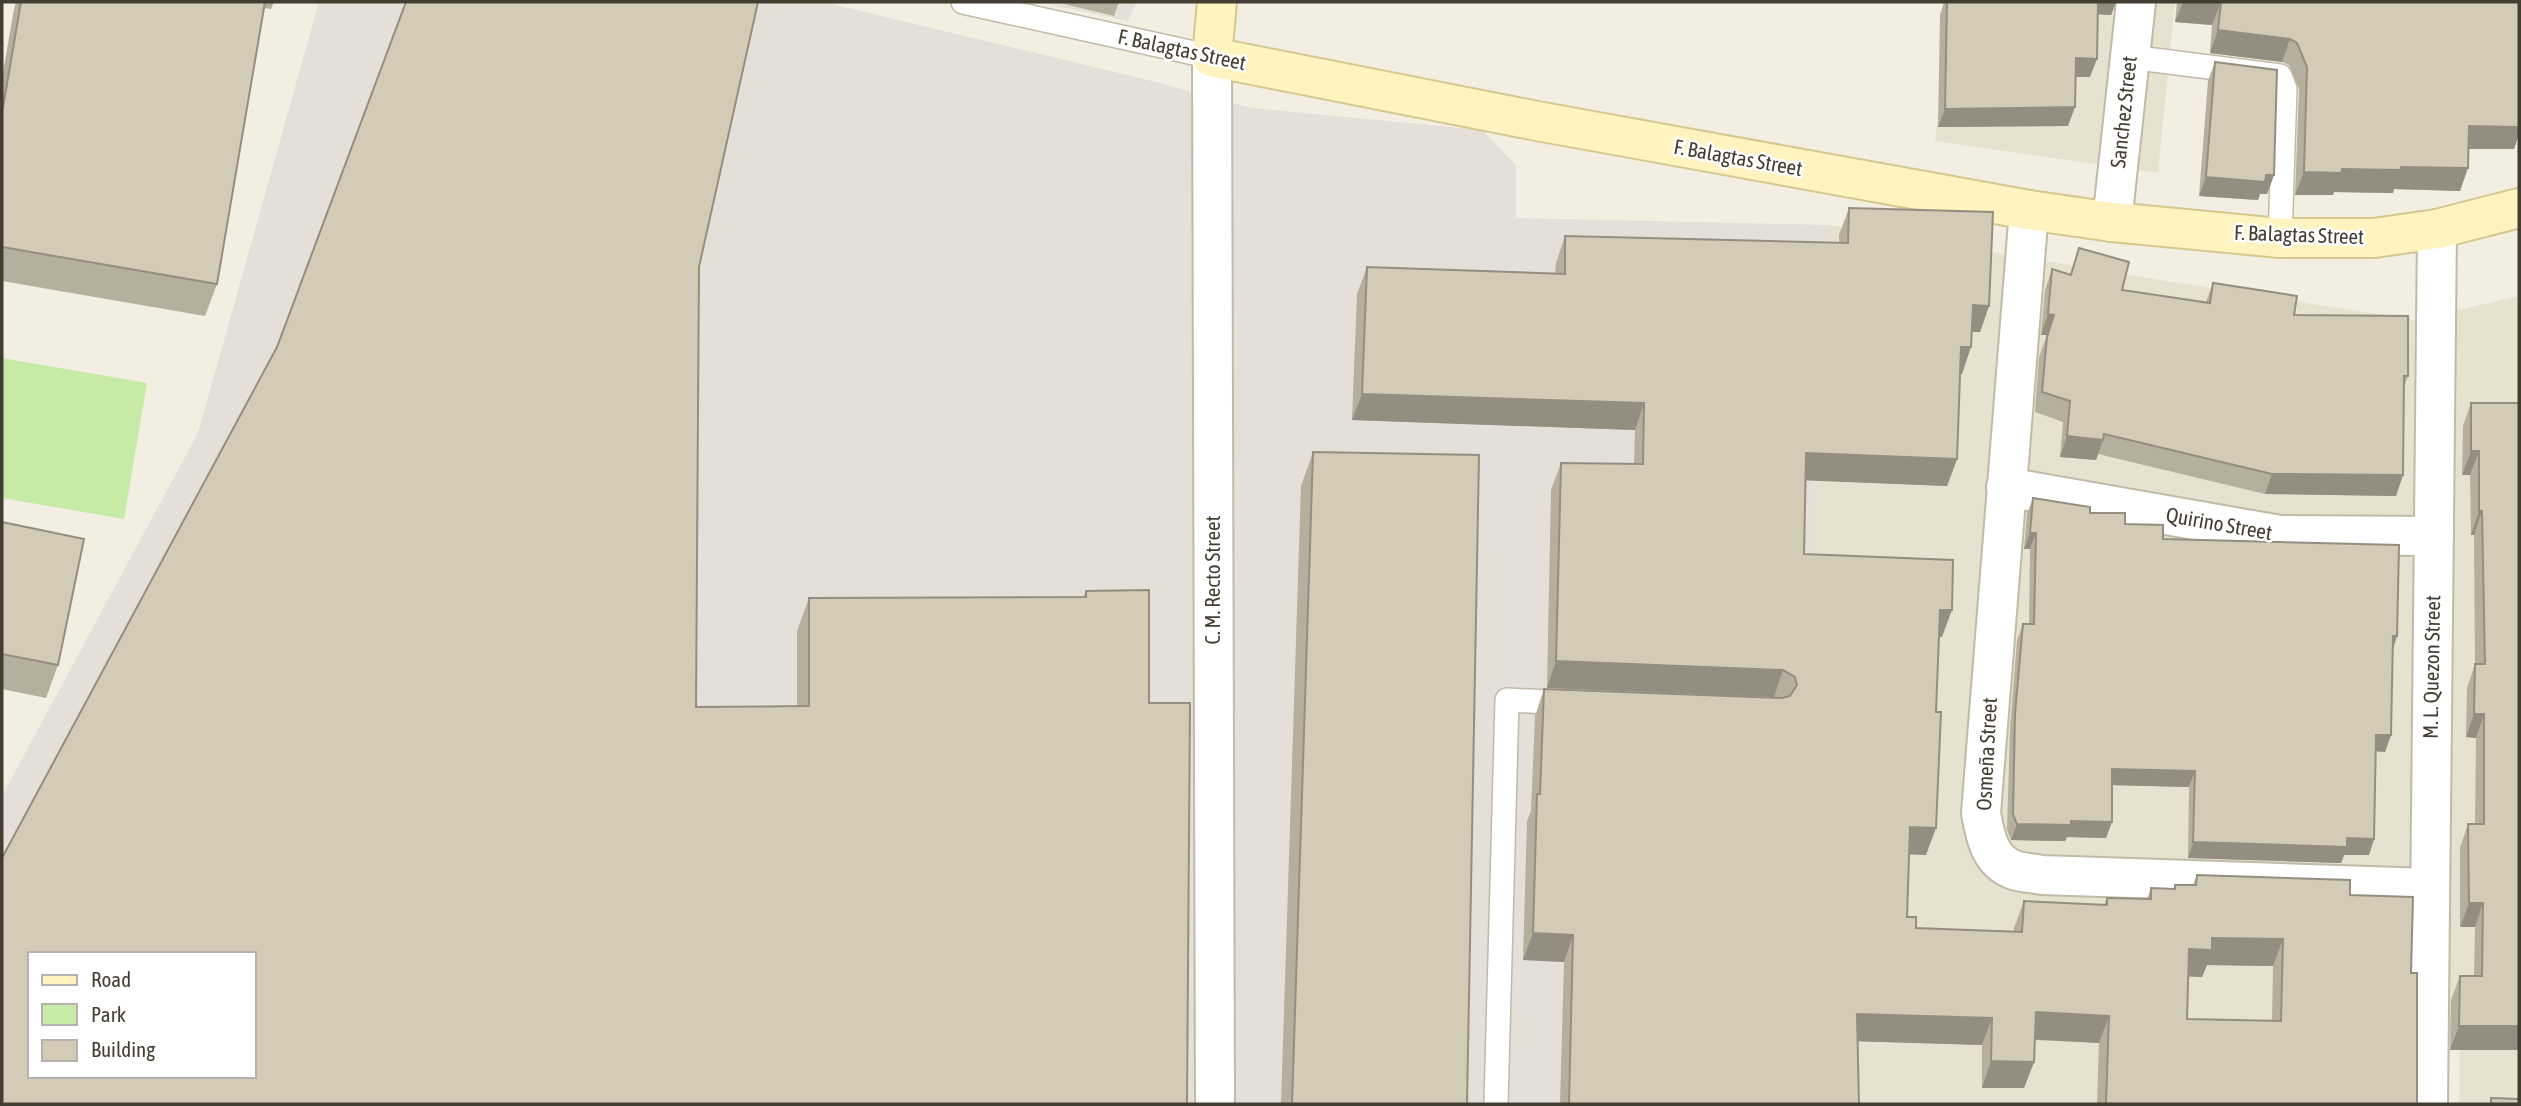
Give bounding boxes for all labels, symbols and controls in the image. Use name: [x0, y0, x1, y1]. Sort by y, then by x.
street label: F. Balagtas Street: [1116, 24, 1248, 74]
street label: Sanchez Street: [2105, 55, 2141, 169]
street label: F. Balagtas Street: [1672, 134, 1804, 180]
street label: F. Balagtas Street: [2234, 220, 2365, 248]
street label: Quirino Street: [2164, 502, 2274, 544]
street label: C. M. Recto Street: [1200, 515, 1224, 645]
street label: M. L. Quezon Street: [2418, 595, 2444, 739]
street label: Osmeña Street: [1971, 697, 2001, 811]
legend: [28, 952, 256, 1078]
text: Road: [91, 967, 131, 991]
text: Park: [91, 1002, 126, 1026]
text: Building: [91, 1037, 155, 1061]

